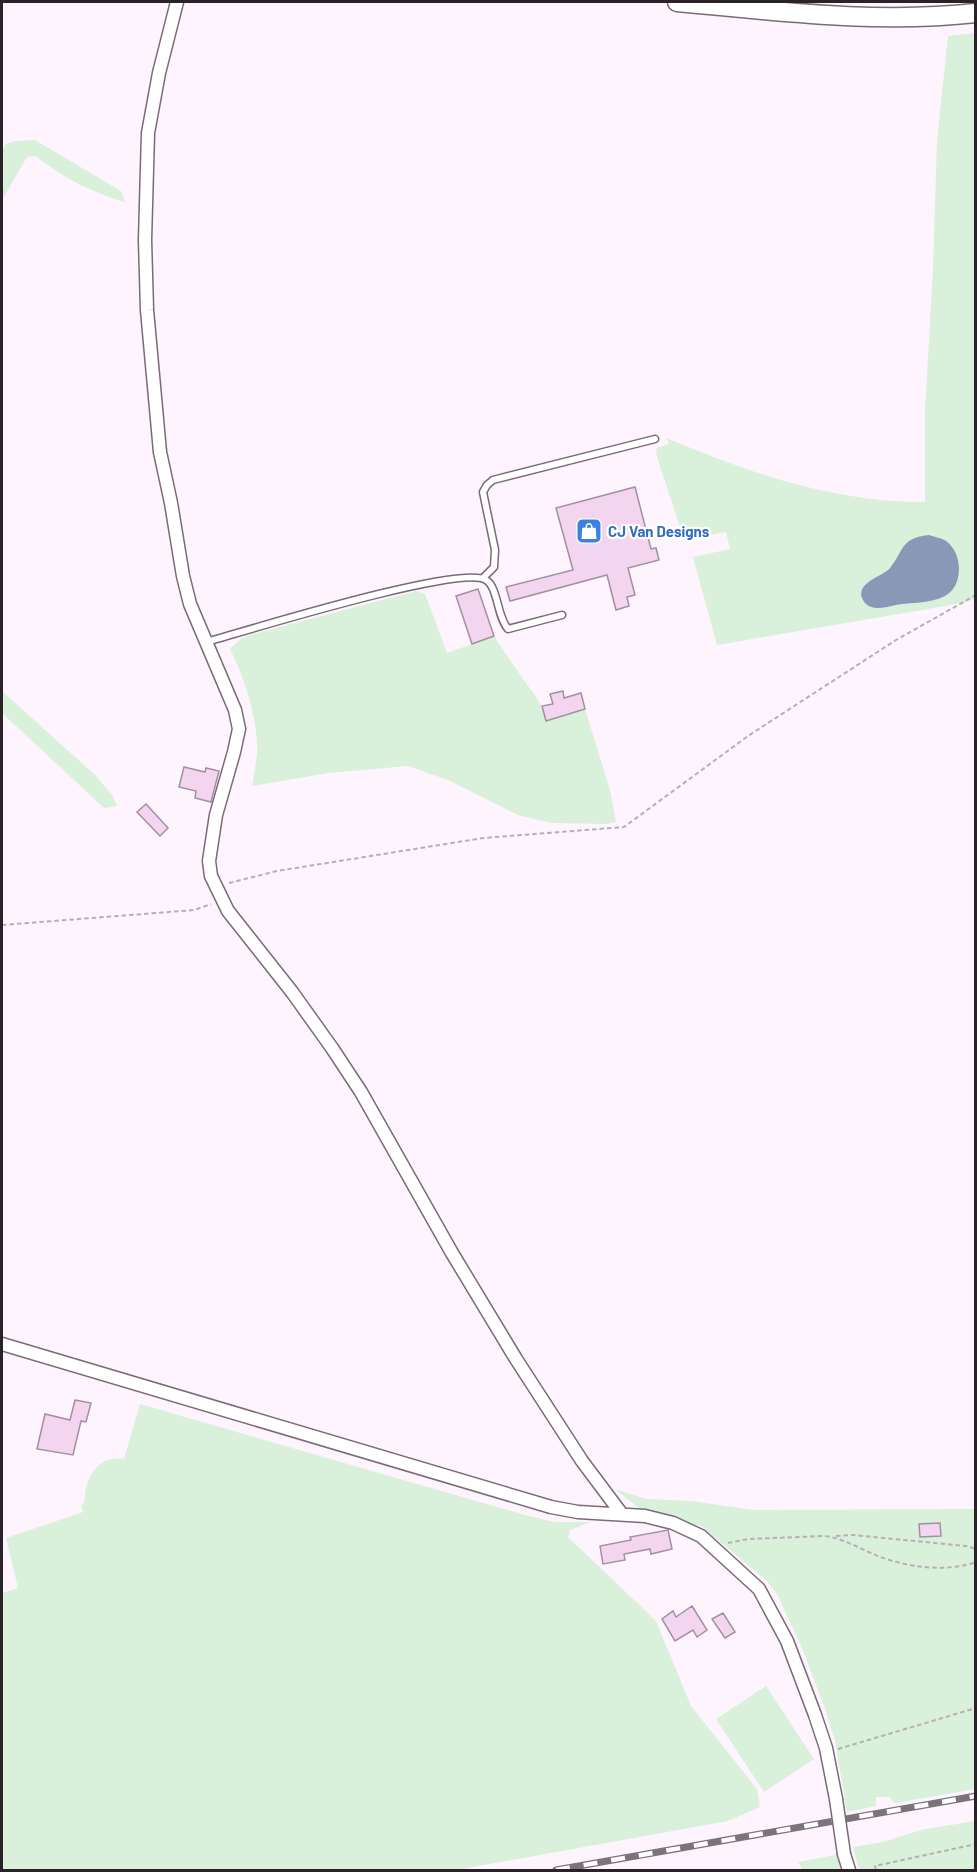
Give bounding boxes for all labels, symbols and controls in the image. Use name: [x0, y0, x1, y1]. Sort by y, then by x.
shop icon: CJ Van Designs: [574, 516, 604, 546]
place label: CJ Van Designs: [608, 522, 710, 540]

